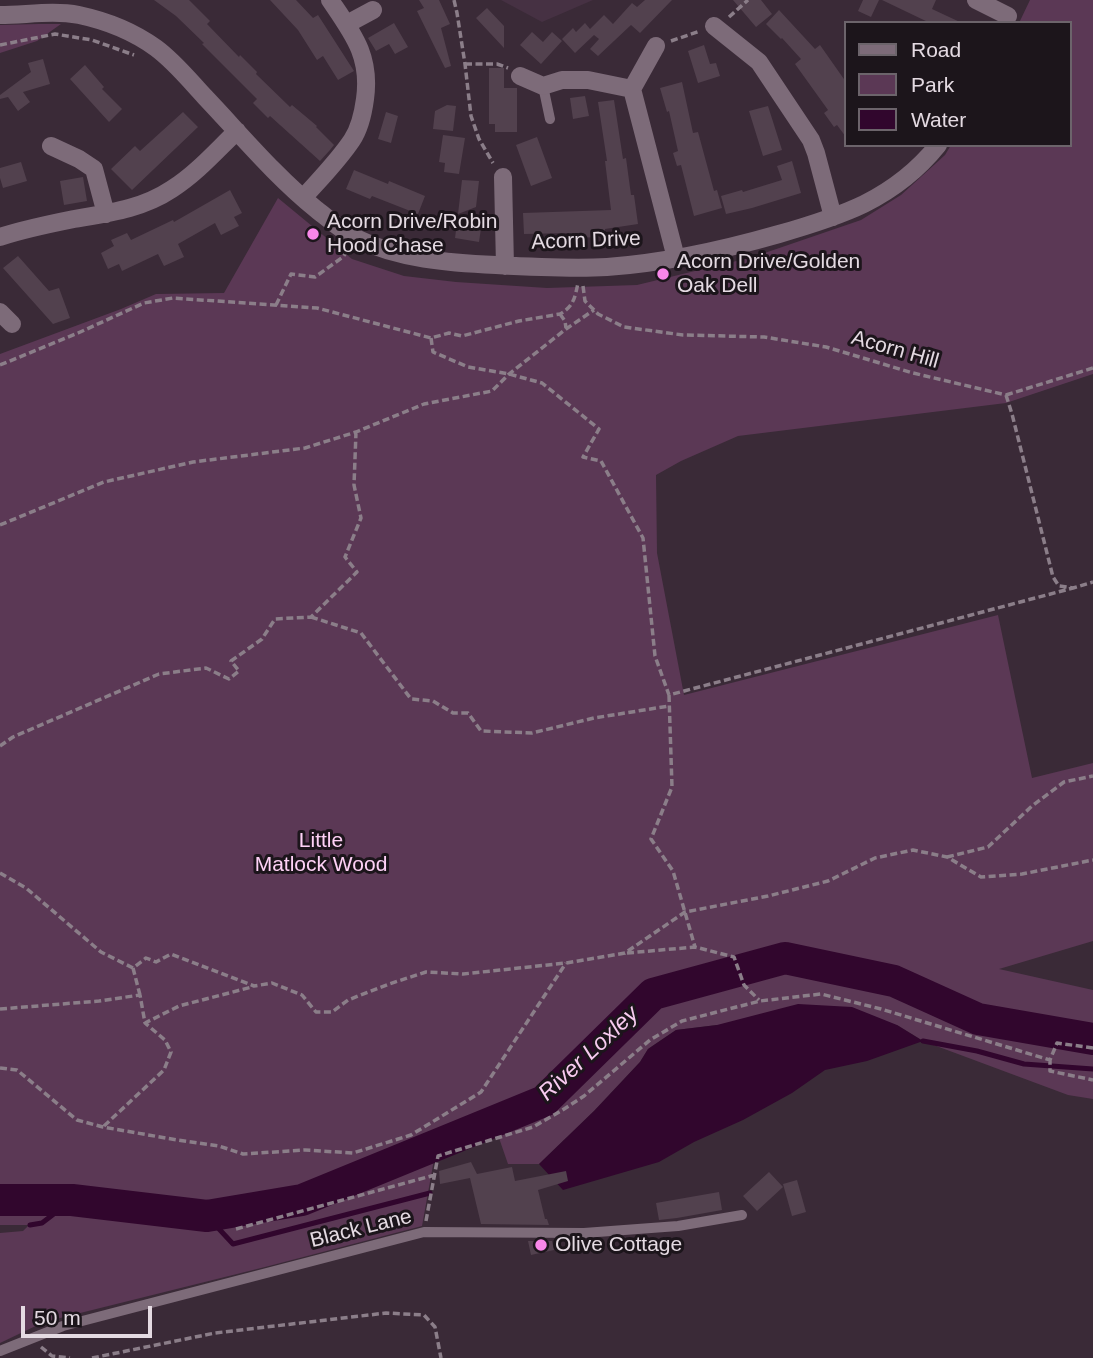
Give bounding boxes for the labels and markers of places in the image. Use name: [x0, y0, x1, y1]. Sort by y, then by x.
place label: Acorn Drive/Robin Hood Chase: [327, 209, 497, 259]
marker: Acorn Drive/Robin Hood Chase: [305, 226, 321, 242]
place label: Acorn Drive/Golden Oak Dell: [677, 249, 860, 299]
marker: Acorn Drive/Golden Oak Dell: [655, 266, 671, 282]
place label: Olive Cottage: [555, 1232, 682, 1258]
marker: Olive Cottage: [533, 1237, 549, 1253]

